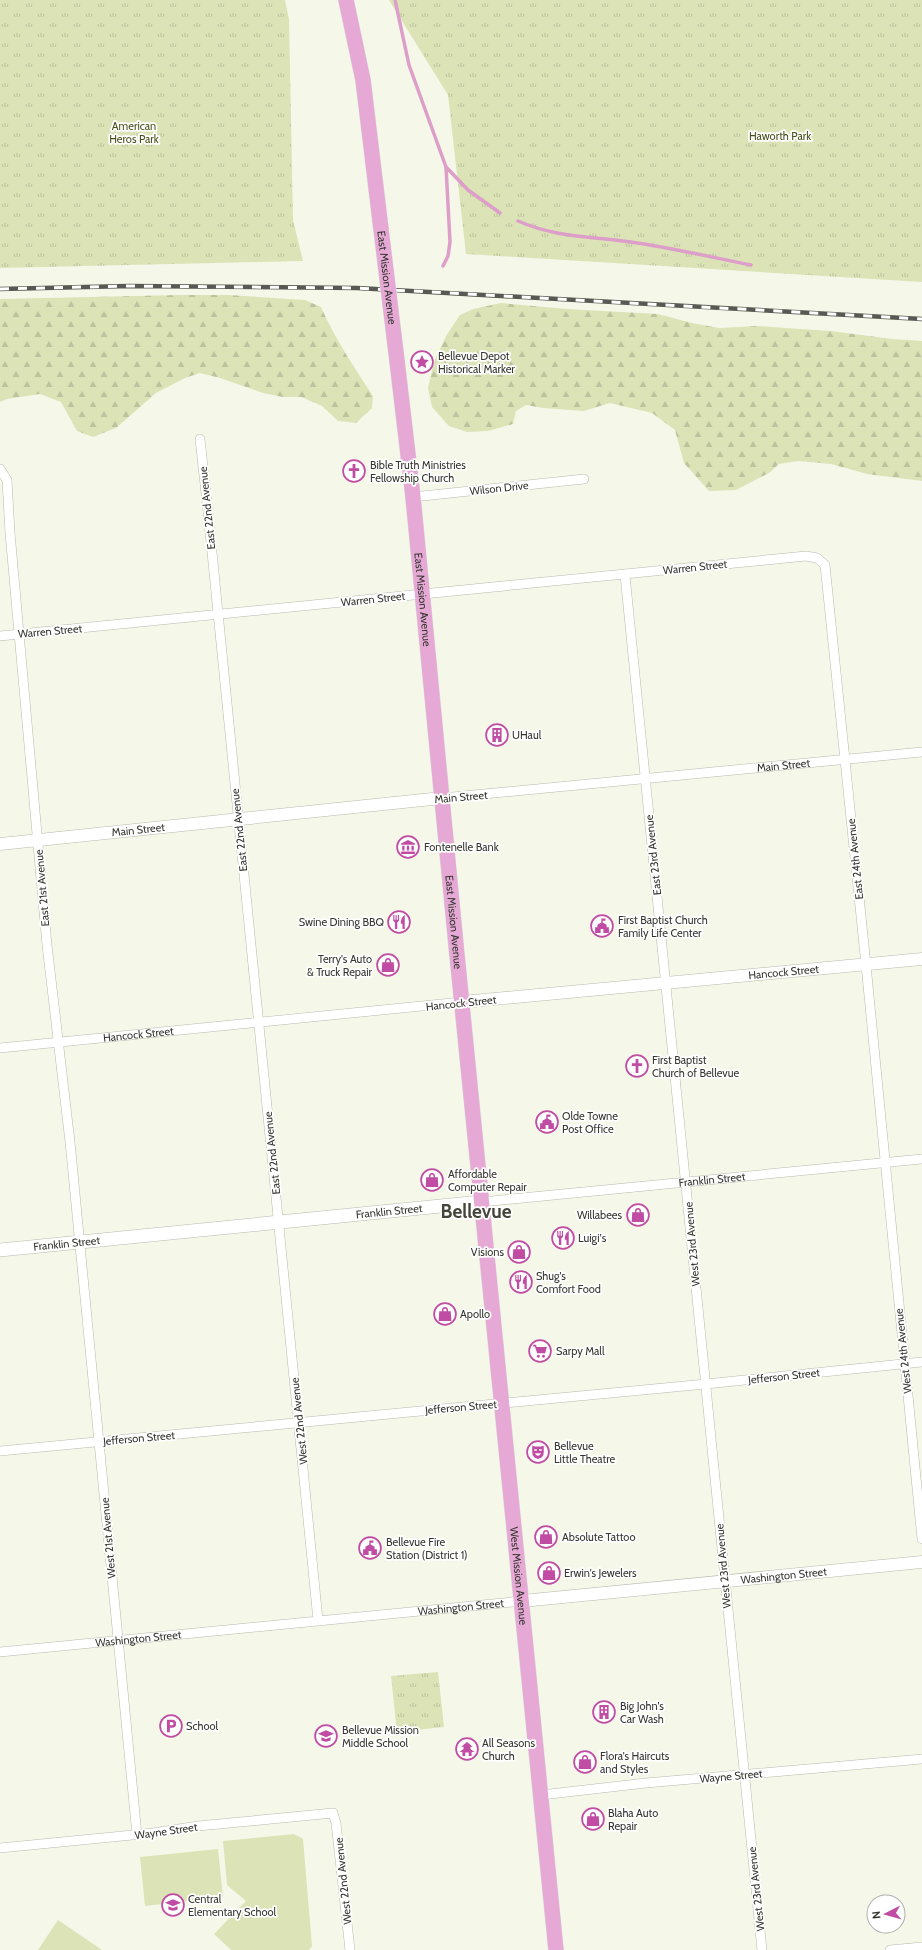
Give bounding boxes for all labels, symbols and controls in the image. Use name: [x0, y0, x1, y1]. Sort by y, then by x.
park label: American Heros Park: [109, 119, 159, 146]
park label: Haworth Park: [749, 129, 811, 143]
street label: East Mission Avenue: [374, 230, 400, 326]
place icon: Bellevue Depot Historical Marker: [409, 349, 435, 375]
place label: Bellevue Depot Historical Marker: [438, 349, 515, 376]
church icon: Bible Truth Ministries Fellowship Church: [341, 458, 367, 484]
place label: Bible Truth Ministries Fellowship Church: [370, 458, 466, 485]
street label: East 22nd Avenue: [196, 466, 218, 550]
street label: Wilson Drive: [469, 478, 530, 498]
street label: East Mission Avenue: [411, 552, 434, 648]
street label: Warren Street: [662, 557, 728, 577]
street label: Warren Street: [340, 589, 406, 609]
street label: Warren Street: [17, 621, 83, 641]
building icon: UHaul: [484, 722, 510, 748]
place label: UHaul: [512, 728, 542, 742]
street label: Main Street: [756, 756, 811, 775]
street label: East 22nd Avenue: [228, 788, 250, 872]
street label: Main Street: [434, 788, 488, 806]
street label: East 23rd Avenue: [642, 814, 664, 896]
street label: East 24th Avenue: [844, 817, 866, 900]
street label: Main Street: [111, 820, 166, 839]
museum icon: Fontenelle Bank: [395, 834, 421, 860]
place label: Fontenelle Bank: [424, 840, 499, 854]
street label: East 21st Avenue: [32, 849, 52, 927]
street label: East Mission Avenue: [442, 874, 465, 970]
restaurant icon: Swine Dining BBQ: [386, 909, 412, 935]
public building icon: First Baptist Church Family Life Center: [589, 913, 615, 939]
place label: First Baptist Church Family Life Center: [618, 913, 708, 940]
place label: Swine Dining BBQ: [299, 915, 385, 929]
place label: Terry's Auto & Truck Repair: [307, 952, 373, 979]
shop icon: Terry's Auto & Truck Repair: [375, 952, 401, 978]
street label: Hancock Street: [748, 962, 820, 982]
street label: Hancock Street: [425, 992, 497, 1014]
street label: Hancock Street: [102, 1024, 175, 1045]
church icon: First Baptist Church of Bellevue: [624, 1053, 650, 1079]
place label: First Baptist Church of Bellevue: [652, 1053, 739, 1080]
public building icon: Olde Towne Post Office: [534, 1109, 560, 1135]
place label: Olde Towne Post Office: [562, 1109, 618, 1136]
street label: East 22nd Avenue: [261, 1111, 283, 1195]
shop icon: Affordable Computer Repair: [419, 1167, 445, 1193]
place label: Affordable Computer Repair: [448, 1167, 527, 1194]
street label: Franklin Street: [678, 1169, 746, 1190]
district label: Bellevue: [441, 1200, 512, 1223]
street label: Franklin Street: [355, 1201, 423, 1221]
street label: West 23rd Avenue: [681, 1201, 703, 1287]
shop icon: Willabees: [625, 1202, 651, 1228]
place label: Willabees: [577, 1208, 622, 1222]
restaurant icon: Luigi's: [550, 1225, 576, 1251]
place label: Luigi's: [578, 1231, 607, 1245]
street label: Franklin Street: [33, 1233, 101, 1254]
shop icon: Visions: [506, 1239, 532, 1265]
place label: Visions: [471, 1245, 504, 1259]
restaurant icon: Shug's Comfort Food: [508, 1269, 534, 1295]
place label: Shug's Comfort Food: [536, 1269, 601, 1296]
shop icon: Apollo: [432, 1301, 458, 1327]
place label: Apollo: [460, 1307, 490, 1321]
street label: West 24th Avenue: [892, 1307, 914, 1394]
supermarket icon: Sarpy Mall: [527, 1338, 553, 1364]
place label: Sarpy Mall: [556, 1344, 605, 1358]
street label: Jefferson Street: [746, 1365, 821, 1387]
street label: West 22nd Avenue: [287, 1376, 311, 1465]
street label: Jefferson Street: [423, 1397, 498, 1417]
street label: Jefferson Street: [101, 1428, 176, 1448]
theatre icon: Bellevue Little Theatre: [525, 1439, 551, 1465]
place label: Bellevue Little Theatre: [554, 1439, 616, 1466]
street label: West 21st Avenue: [97, 1497, 119, 1579]
street label: West 23rd Avenue: [712, 1523, 734, 1609]
shop icon: Absolute Tattoo: [533, 1524, 559, 1550]
street label: West Mission Avenue: [507, 1526, 531, 1626]
place label: Absolute Tattoo: [562, 1530, 635, 1544]
public building icon: Bellevue Fire Station (District 1): [357, 1535, 383, 1561]
place label: Bellevue Fire Station (District 1): [386, 1535, 468, 1562]
shop icon: Erwin's Jewelers: [536, 1560, 562, 1586]
street label: Washington Street: [740, 1564, 828, 1587]
place label: Erwin's Jewelers: [564, 1566, 637, 1580]
street label: Washington Street: [417, 1596, 505, 1618]
street label: Washington Street: [95, 1627, 182, 1650]
building icon: Big John's Car Wash: [591, 1699, 617, 1725]
place label: Big John's Car Wash: [620, 1699, 664, 1726]
parking icon: School: [158, 1713, 184, 1739]
place label: School: [186, 1719, 218, 1733]
school or university icon: Bellevue Mission Middle School: [313, 1723, 339, 1749]
place label: Bellevue Mission Middle School: [342, 1723, 419, 1750]
temple icon: All Seasons Church: [454, 1736, 480, 1762]
place label: All Seasons Church: [482, 1736, 535, 1763]
shop icon: Flora's Haircuts and Styles: [572, 1749, 598, 1775]
place label: Flora's Haircuts and Styles: [600, 1749, 670, 1776]
street label: Wayne Street: [699, 1766, 763, 1786]
shop icon: Blaha Auto Repair: [580, 1806, 606, 1832]
place label: Blaha Auto Repair: [608, 1806, 658, 1833]
street label: Wayne Street: [134, 1820, 199, 1842]
street label: West 22nd Avenue: [331, 1836, 355, 1925]
street label: West 23rd Avenue: [745, 1846, 767, 1932]
school or university icon: Central Elementary School: [160, 1892, 186, 1918]
place label: Central Elementary School: [188, 1892, 277, 1919]
north arrow: [866, 1894, 906, 1934]
text: N: [869, 1910, 883, 1920]

